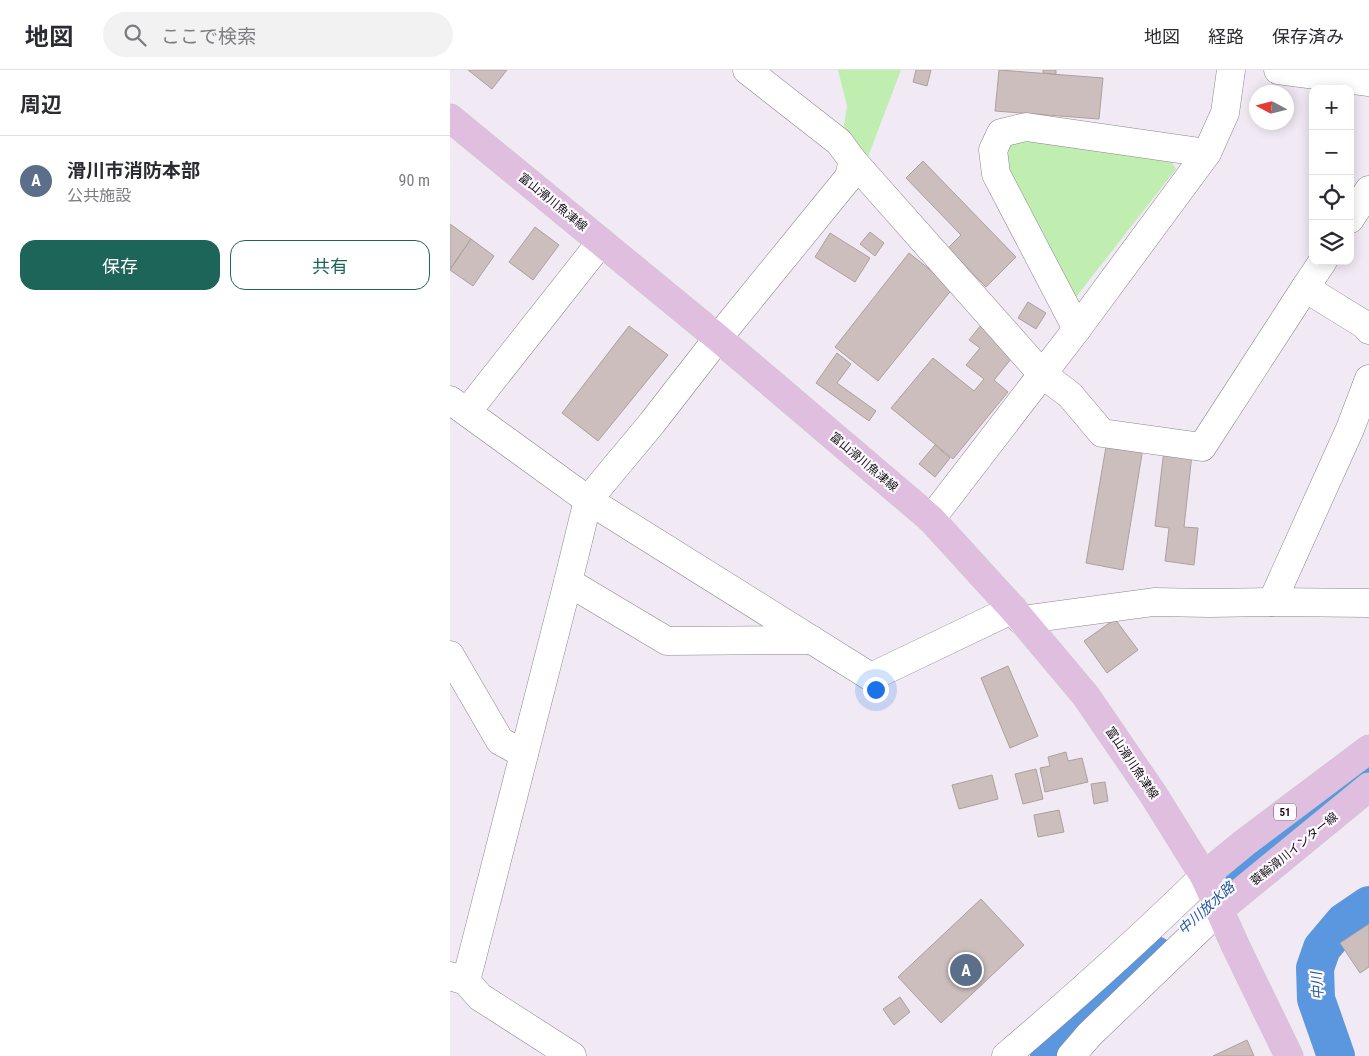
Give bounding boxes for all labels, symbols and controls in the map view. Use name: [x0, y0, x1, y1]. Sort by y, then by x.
search box: [103, 12, 453, 57]
icon: search: [121, 21, 149, 49]
text: 地図: [25, 23, 73, 51]
text: ここで検索: [161, 25, 256, 48]
text: 地図: [1144, 26, 1180, 47]
text: 経路: [1208, 26, 1244, 47]
text: 保存済み: [1272, 26, 1344, 47]
north arrow: [1249, 85, 1294, 130]
map controls: [1309, 85, 1354, 265]
button: +: [1309, 85, 1354, 130]
text: 周辺: [20, 93, 62, 117]
button: −: [1309, 130, 1354, 175]
text: 滑川市消防本部: [67, 159, 200, 182]
street label: 富山滑川魚津線: [516, 170, 590, 234]
text: A: [31, 171, 41, 190]
text: 90 m: [398, 171, 430, 190]
button: locate: [1309, 175, 1354, 220]
text: 公共施設: [67, 186, 131, 205]
button: layers: [1309, 220, 1354, 265]
button: 保存: [20, 240, 220, 290]
button: 共有: [230, 240, 430, 290]
street label: 富山滑川魚津線: [827, 430, 901, 494]
your location: [863, 677, 889, 703]
street label: 富山滑川魚津線: [1103, 724, 1161, 802]
road number: 51: [1274, 804, 1296, 820]
street label: 蓑輪滑川インター線: [1248, 810, 1340, 888]
water label: 中川放水路: [1175, 878, 1238, 937]
pin: A: [950, 951, 982, 989]
water label: 中川: [1308, 969, 1326, 1001]

